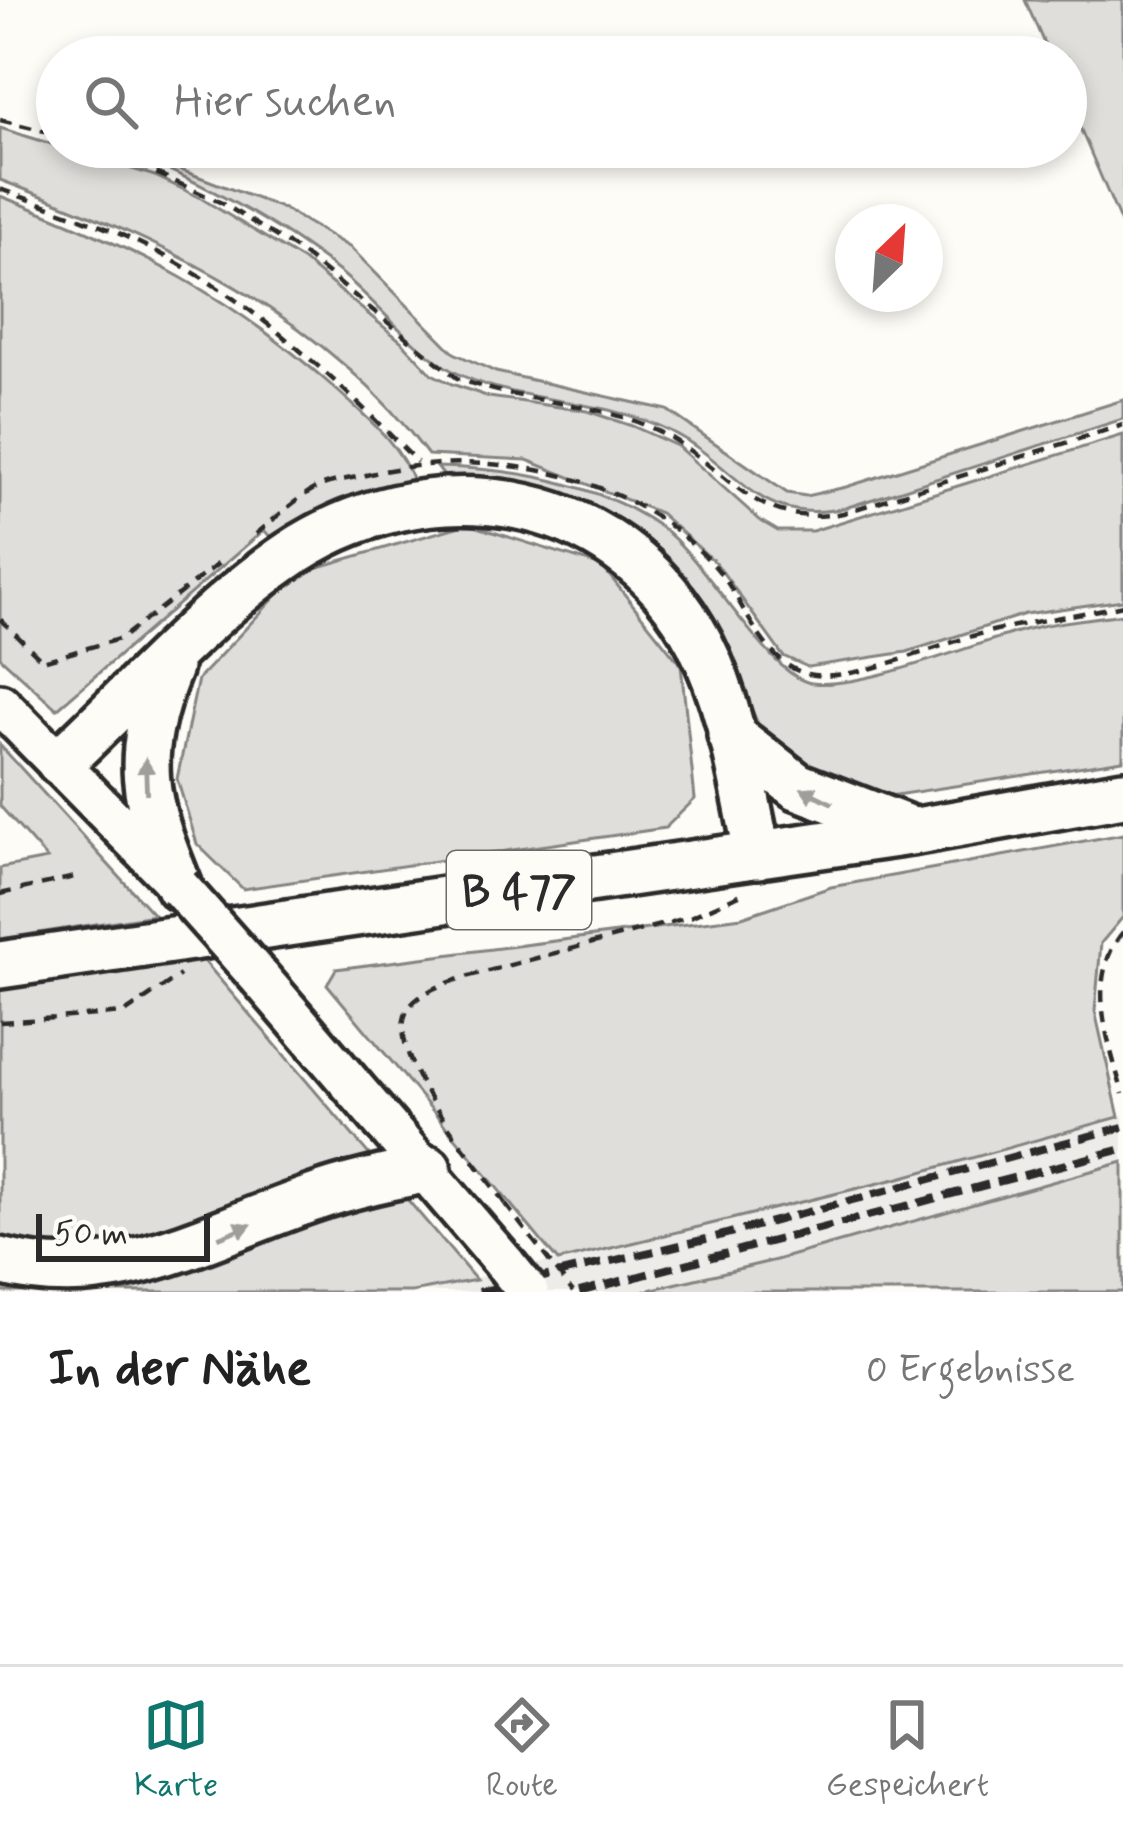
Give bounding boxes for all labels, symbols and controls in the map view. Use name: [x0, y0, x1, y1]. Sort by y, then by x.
search box: [36, 36, 1087, 168]
icon: search: [78, 69, 144, 135]
text: Hier suchen: [174, 73, 396, 132]
north arrow: [835, 204, 943, 312]
one-way arrow: [137, 756, 156, 794]
one-way arrow: [800, 786, 835, 806]
road number: B 477: [447, 851, 591, 929]
scale bar: [36, 1208, 210, 1261]
text: 50 m: [54, 1213, 128, 1257]
one-way arrow: [217, 1221, 253, 1240]
text: In der Nähe: [48, 1337, 311, 1403]
text: 0 Ergebnisse: [866, 1345, 1075, 1396]
tab: Karte: [134, 1692, 218, 1808]
tab: Route: [486, 1692, 558, 1808]
tab: Gespeichert: [826, 1692, 989, 1808]

